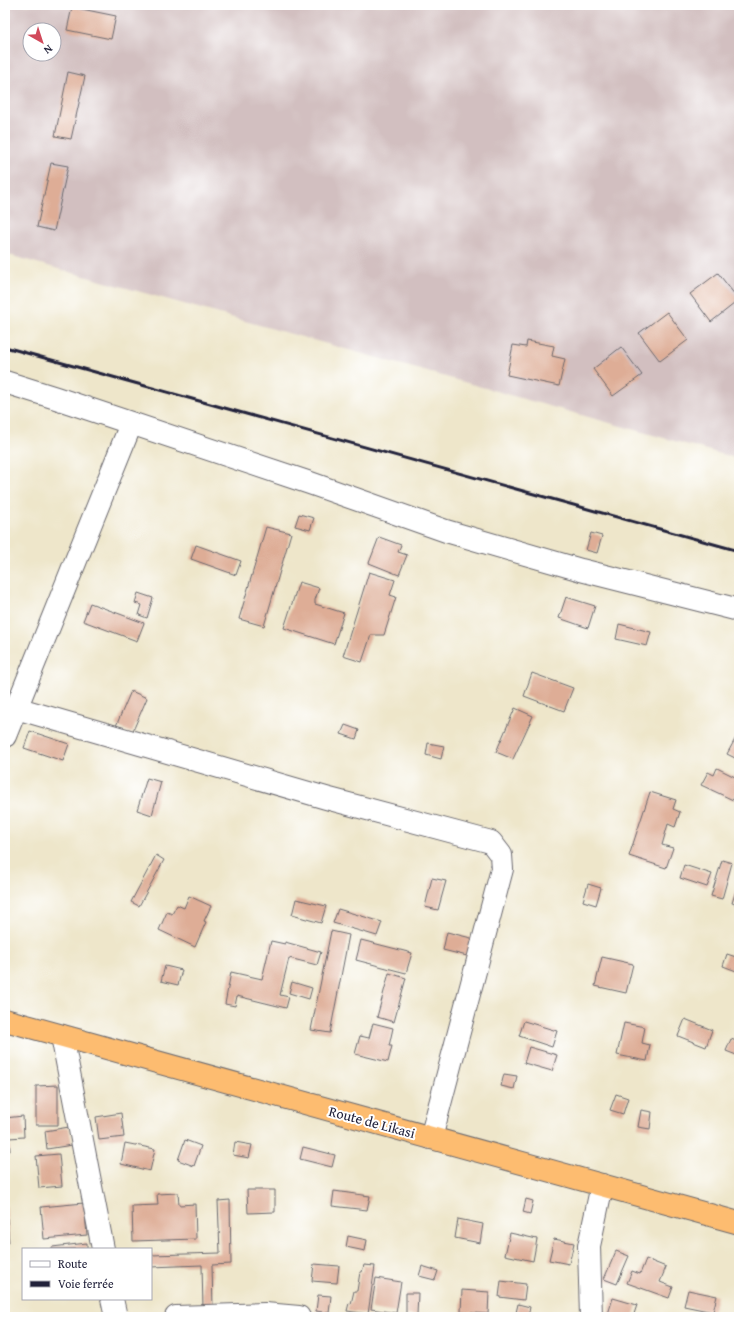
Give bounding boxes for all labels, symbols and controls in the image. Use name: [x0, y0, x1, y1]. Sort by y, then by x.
north arrow: [22, 22, 62, 62]
text: N: [40, 41, 56, 59]
street label: Route de Likasi: [327, 1101, 417, 1143]
legend: [22, 1248, 152, 1300]
text: Route: [58, 1255, 88, 1272]
text: Voie ferrée: [58, 1275, 114, 1292]

